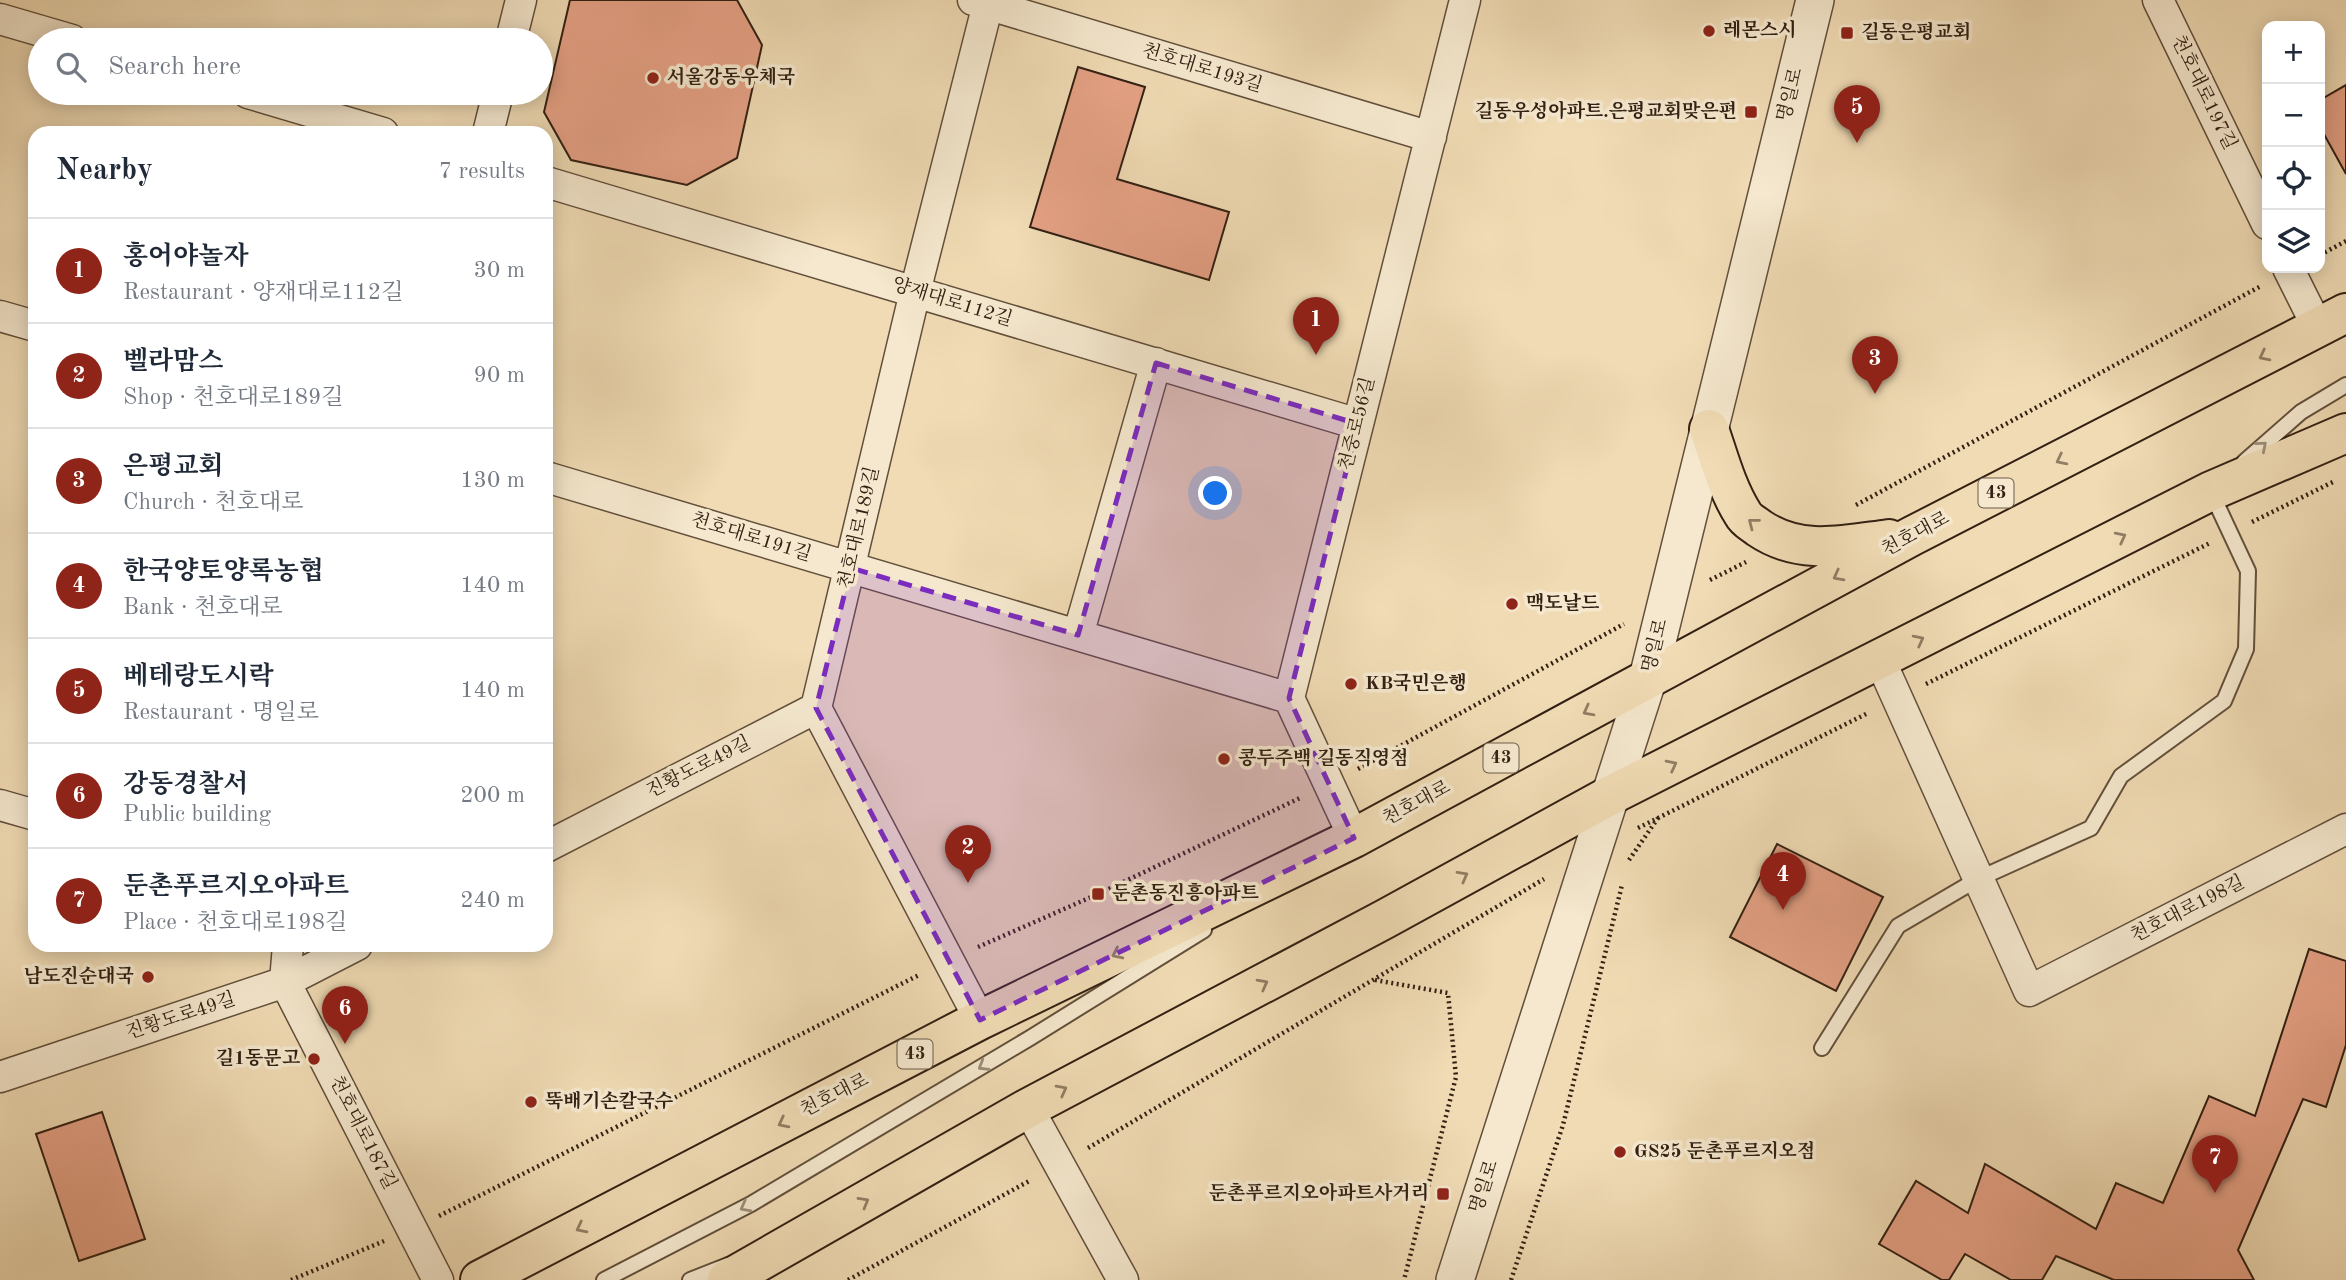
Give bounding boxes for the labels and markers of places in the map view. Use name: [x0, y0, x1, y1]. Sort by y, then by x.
place label: 레몬스시: [1723, 19, 1796, 41]
place label: 길동은평교회: [1861, 21, 1971, 43]
marker: 레몬스시: [1701, 23, 1717, 39]
marker: 길동은평교회: [1839, 25, 1855, 41]
place label: 서울강동우체국: [667, 66, 795, 88]
marker: 서울강동우체국: [645, 70, 661, 86]
pin: 5: [1834, 85, 1880, 143]
place label: 길동우성아파트.은평교회맞은편: [1475, 100, 1737, 122]
marker: 길동우성아파트.은평교회맞은편: [1743, 104, 1759, 120]
pin: 1: [1293, 297, 1339, 355]
pin: 3: [1852, 336, 1898, 394]
place label: 맥도날드: [1526, 592, 1600, 614]
marker: 맥도날드: [1504, 596, 1520, 612]
place label: KB국민은행: [1365, 672, 1467, 694]
marker: KB국민은행: [1343, 676, 1359, 692]
place label: 콩두주백 길동직영점: [1238, 747, 1409, 769]
marker: 콩두주백 길동직영점: [1216, 751, 1232, 767]
pin: 2: [945, 825, 991, 883]
pin: 4: [1760, 852, 1806, 910]
place label: 둔촌동진흥아파트: [1112, 882, 1259, 904]
marker: 둔촌동진흥아파트: [1090, 886, 1106, 902]
place label: 남도진순대국: [24, 965, 134, 987]
marker: 남도진순대국: [140, 969, 156, 985]
pin: 6: [322, 986, 368, 1044]
place label: 길1동문고: [216, 1047, 301, 1069]
marker: 길1동문고: [306, 1051, 322, 1067]
place label: 뚝배기손칼국수: [545, 1090, 673, 1112]
marker: 뚝배기손칼국수: [523, 1094, 539, 1110]
pin: 7: [2192, 1135, 2238, 1193]
place label: GS25 둔촌푸르지오점: [1634, 1140, 1815, 1162]
marker: GS25 둔촌푸르지오점: [1612, 1144, 1628, 1160]
place label: 둔촌푸르지오아파트사거리: [1209, 1182, 1429, 1204]
marker: 둔촌푸르지오아파트사거리: [1435, 1186, 1451, 1202]

